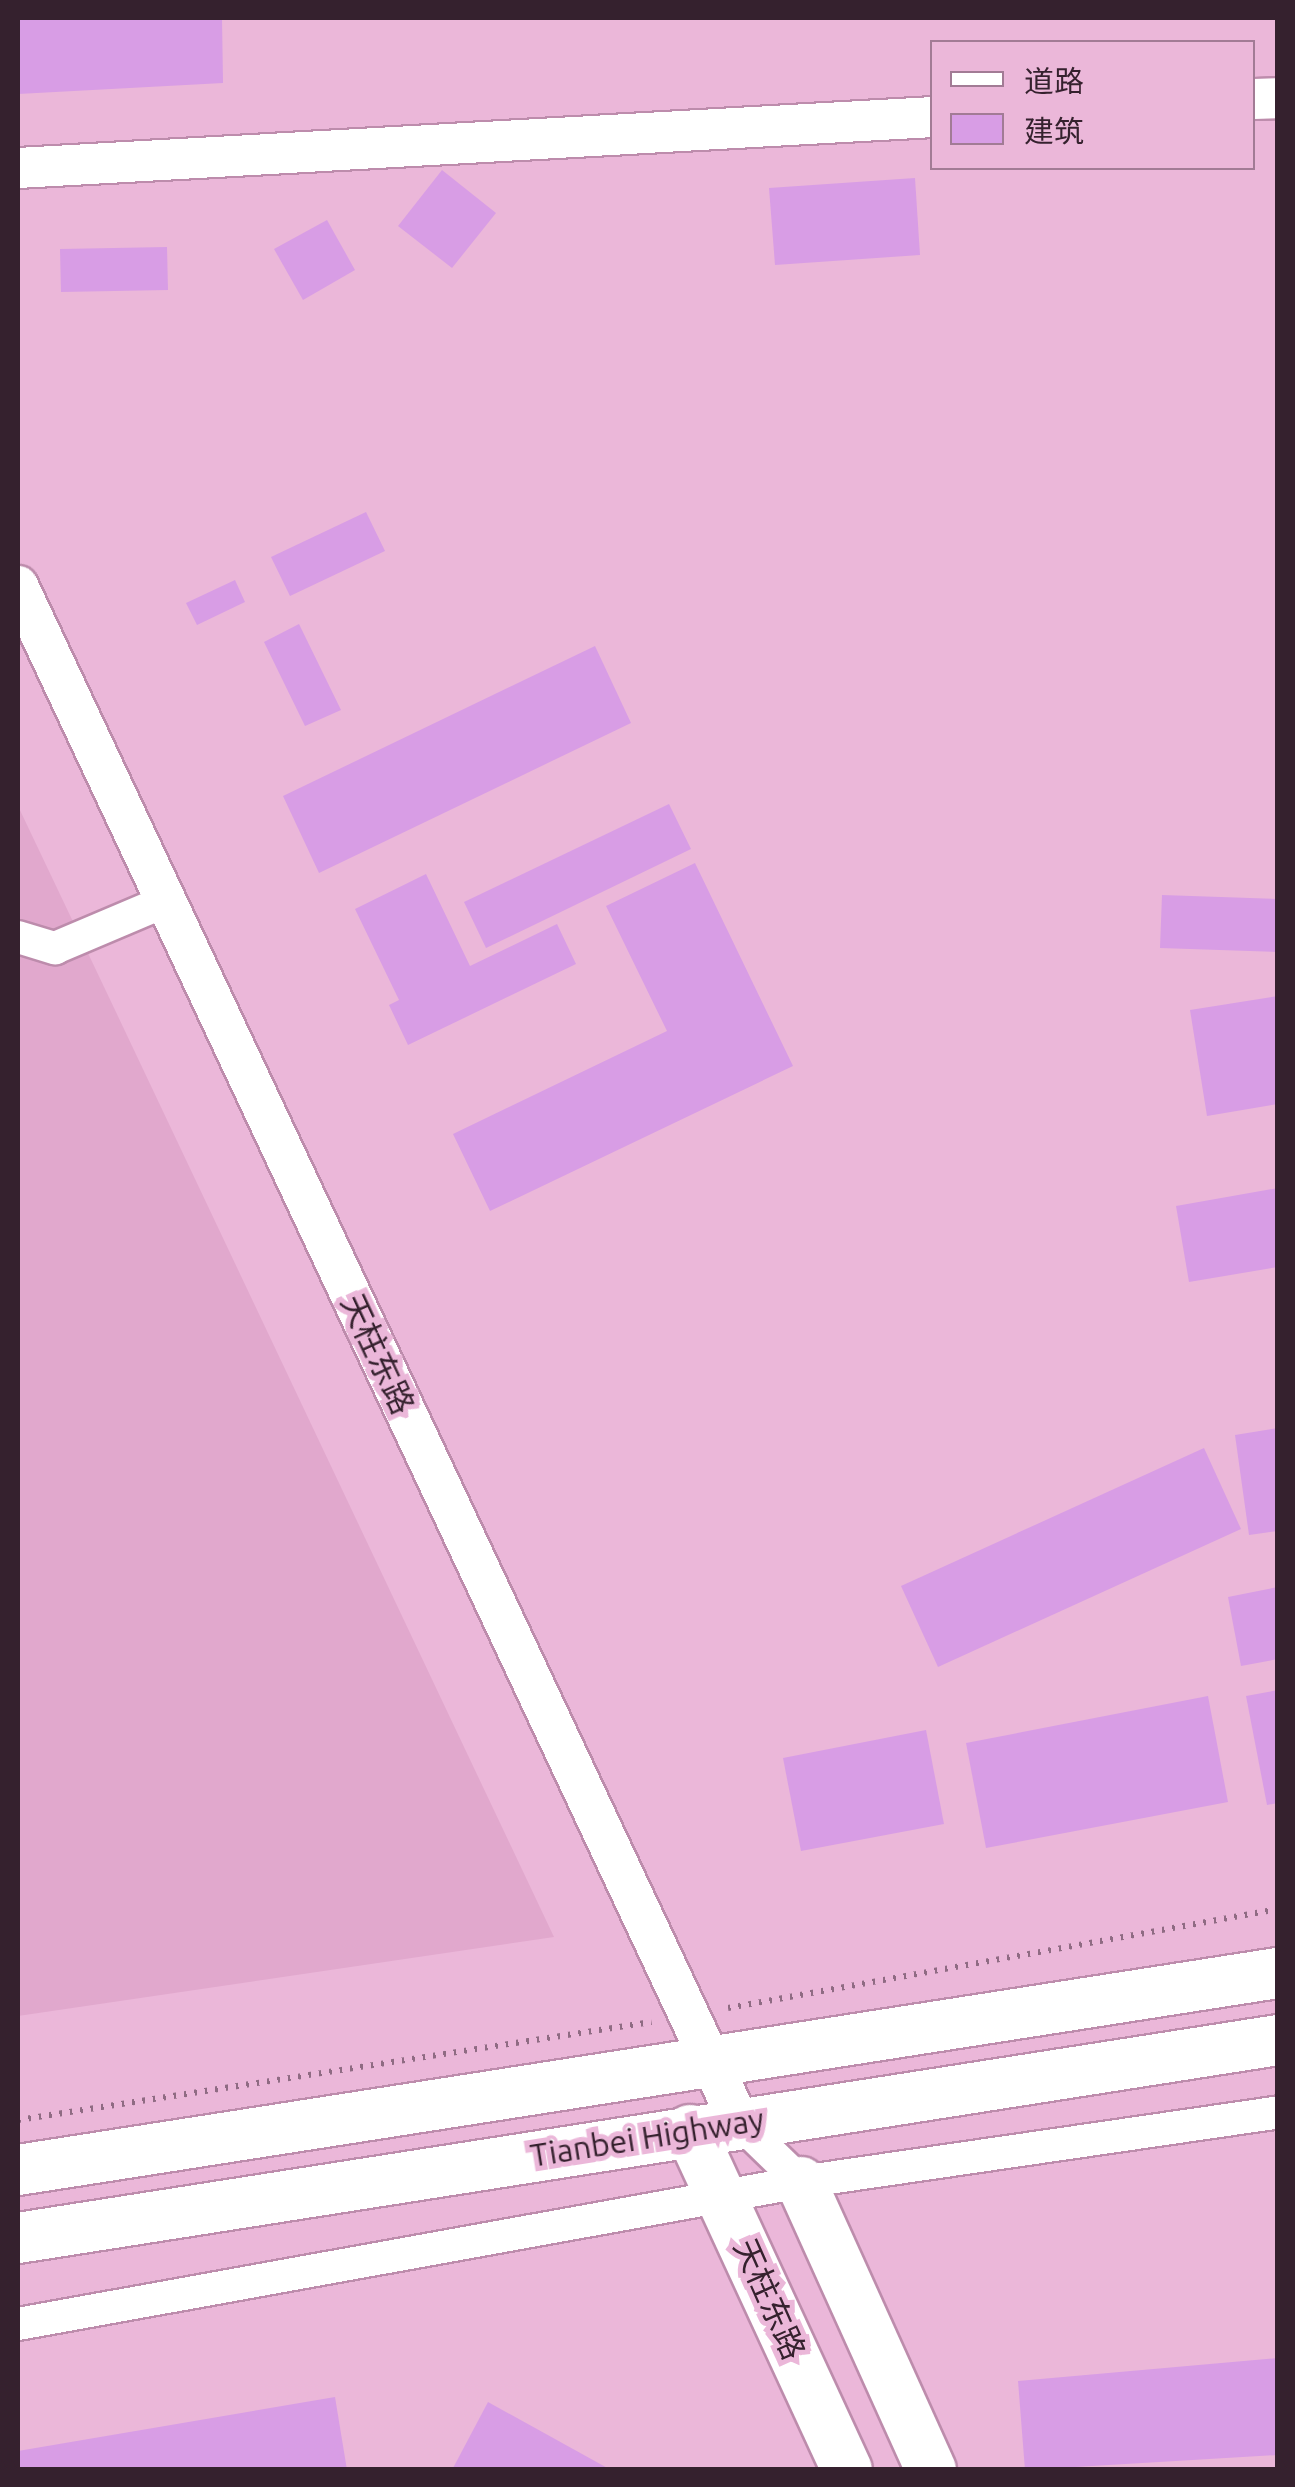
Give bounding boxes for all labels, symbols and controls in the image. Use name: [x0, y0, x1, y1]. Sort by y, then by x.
legend: [930, 40, 1255, 170]
text: 道路: [1024, 64, 1084, 98]
text: 建筑: [1024, 114, 1084, 148]
street label: 天柱东路: [334, 1288, 422, 1420]
street label: Tianbei Highway: [528, 2100, 766, 2174]
street label: 天柱东路: [726, 2233, 814, 2365]

